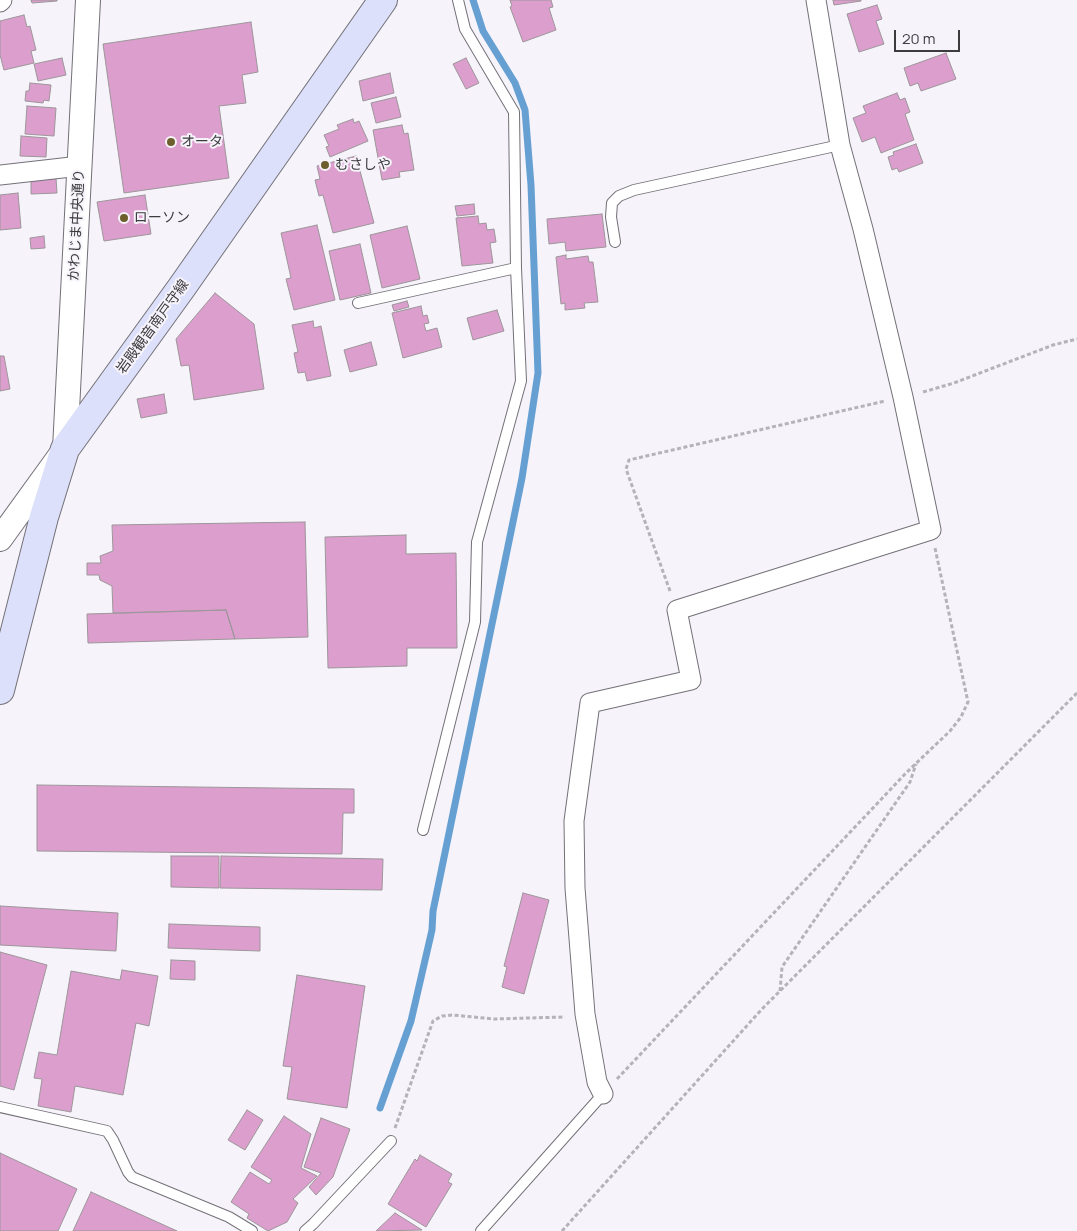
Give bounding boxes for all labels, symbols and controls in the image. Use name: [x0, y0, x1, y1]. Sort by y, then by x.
scale bar: [897, 20, 963, 52]
text: 20 m: [902, 28, 935, 49]
place label: オータ: [181, 134, 223, 150]
marker: オータ: [165, 136, 177, 148]
place label: むさしや: [335, 157, 391, 173]
marker: むさしや: [319, 159, 331, 171]
street label: かわじま中央通り: [66, 169, 88, 281]
place label: ローソン: [134, 210, 190, 226]
marker: ローソン: [118, 212, 130, 224]
street label: 岩殿観音南戸守線: [113, 277, 193, 377]

